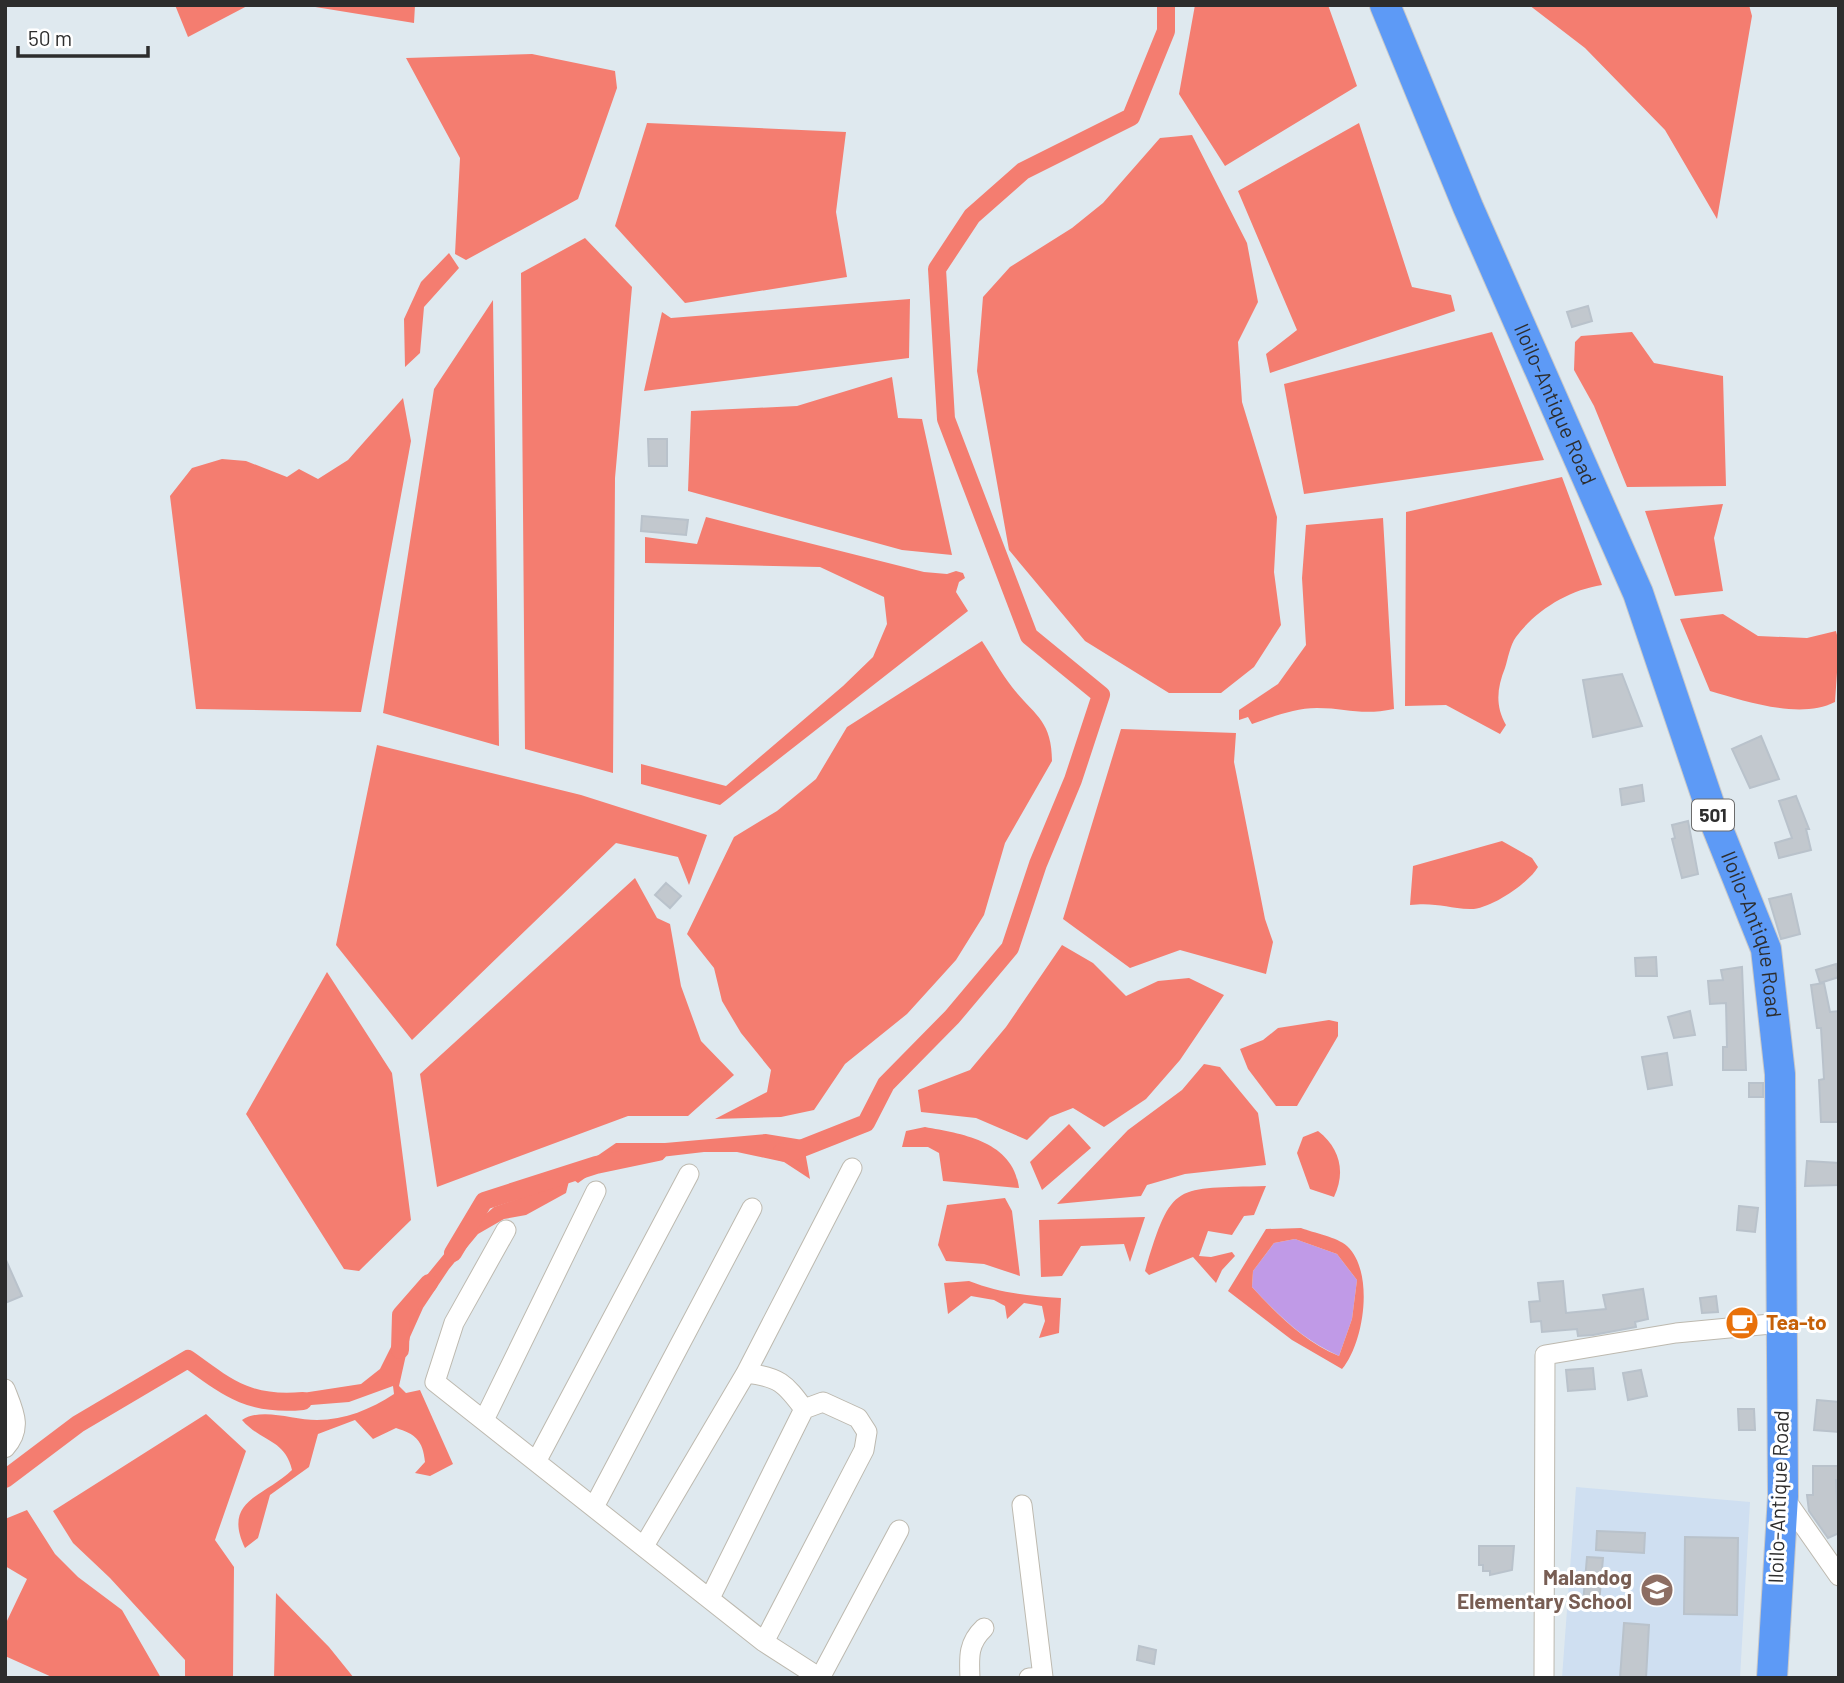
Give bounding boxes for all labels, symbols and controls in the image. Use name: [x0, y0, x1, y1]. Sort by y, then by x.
scale bar: [18, 14, 147, 58]
text: 50 m: [28, 25, 72, 50]
street label: Iloilo-Antique Road: [1510, 319, 1603, 488]
road number: 501: [1692, 800, 1734, 830]
street label: Iloilo-Antique Road: [1717, 847, 1788, 1019]
cafe icon: Tea-to: [1723, 1304, 1761, 1342]
place label: Tea-to: [1766, 1309, 1827, 1334]
street label: Iloilo-Antique Road: [1762, 1410, 1793, 1584]
place label: Malandog Elementary School: [1457, 1564, 1632, 1613]
school or university icon: Malandog Elementary School: [1638, 1571, 1676, 1609]

